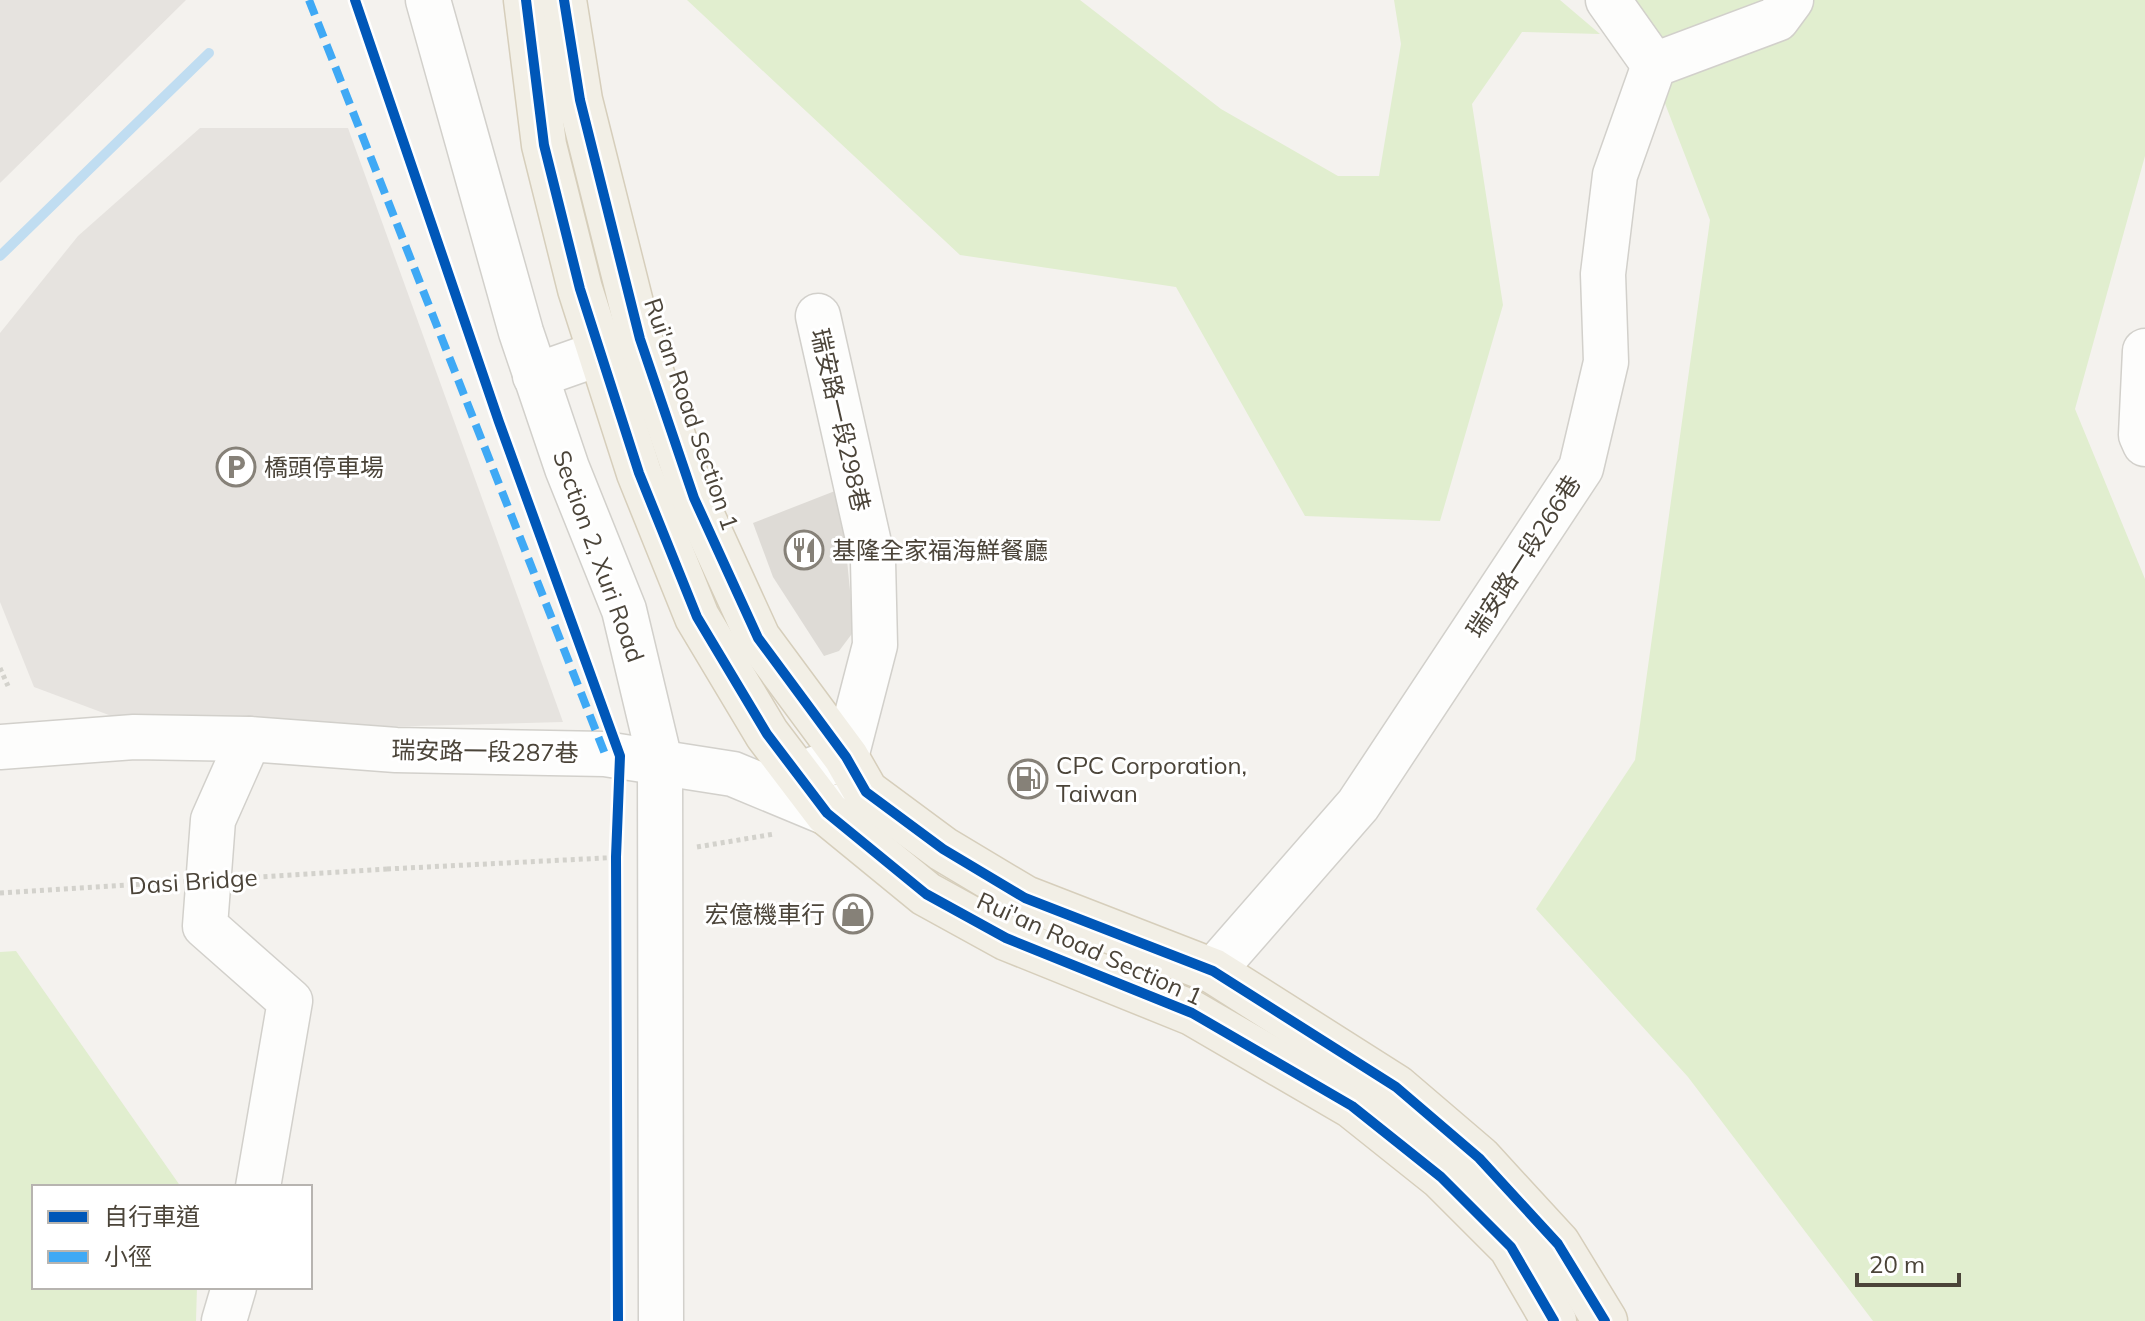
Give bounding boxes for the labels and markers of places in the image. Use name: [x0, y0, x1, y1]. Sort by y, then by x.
parking icon: 橋頭停車場: [215, 446, 257, 488]
place label: 橋頭停車場: [264, 452, 384, 482]
restaurant icon: 基隆全家福海鮮餐廳: [783, 529, 825, 571]
place label: 基隆全家福海鮮餐廳: [832, 535, 1048, 565]
place label: CPC Corporation, Taiwan: [1056, 750, 1247, 808]
fuel station icon: CPC Corporation, Taiwan: [1007, 758, 1049, 800]
shop icon: 宏億機車行: [832, 893, 874, 935]
place label: 宏億機車行: [705, 899, 825, 929]

